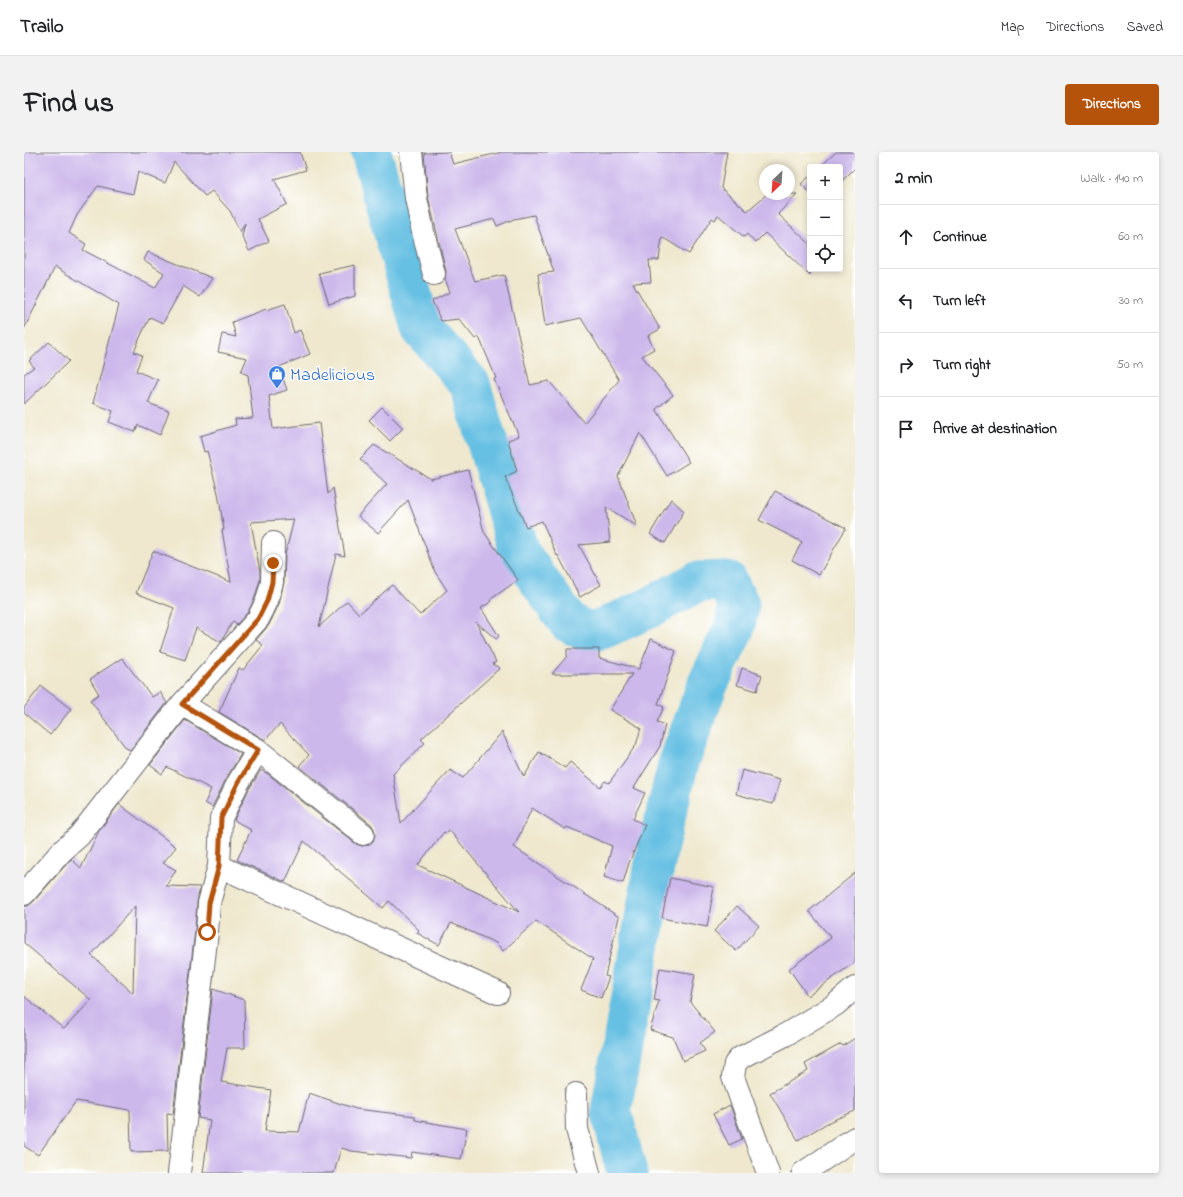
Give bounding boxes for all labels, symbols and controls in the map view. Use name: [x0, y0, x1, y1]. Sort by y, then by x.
text: Trailo: [20, 14, 64, 41]
text: Map: [1001, 17, 1024, 38]
text: Directions: [1046, 17, 1104, 38]
text: Saved: [1126, 17, 1163, 38]
text: Find us: [24, 84, 114, 125]
button: Directions: [1065, 84, 1159, 125]
north arrow: [759, 164, 795, 200]
map controls: [807, 164, 843, 272]
button: +: [807, 164, 843, 200]
text: 2 min: [895, 166, 932, 191]
text: Walk · 140 m: [1080, 169, 1143, 188]
button: −: [807, 200, 843, 236]
icon: ahead: [895, 226, 917, 248]
text: Continue: [933, 226, 987, 248]
text: 60 m: [1118, 227, 1143, 246]
button: locate: [807, 236, 843, 272]
icon: left: [895, 290, 917, 312]
text: Turn left: [933, 290, 986, 312]
text: 30 m: [1119, 291, 1143, 310]
icon: right: [895, 354, 917, 376]
text: Turn right: [933, 354, 991, 376]
text: 50 m: [1117, 355, 1143, 374]
place label: Madelicious: [290, 363, 375, 389]
shop icon: Madelicious: [267, 364, 287, 389]
icon: arrive: [895, 418, 917, 440]
text: Arrive at destination: [933, 418, 1057, 440]
route end: [264, 554, 282, 572]
route start: [198, 923, 216, 941]

